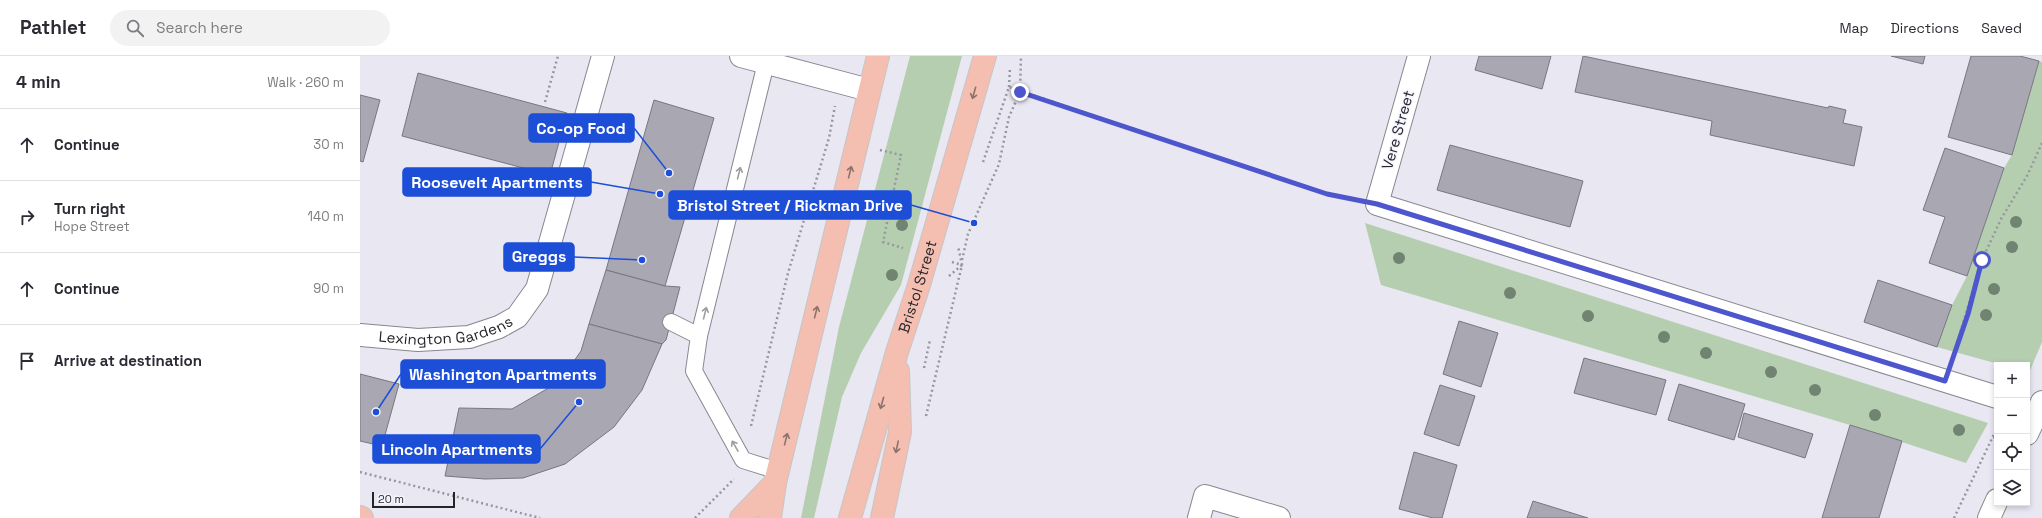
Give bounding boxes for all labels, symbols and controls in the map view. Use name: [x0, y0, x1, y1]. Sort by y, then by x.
search box: [110, 10, 390, 46]
text: Pathlet: [20, 15, 86, 40]
icon: search: [124, 17, 146, 39]
text: Search here: [156, 18, 243, 37]
text: Map: [1839, 19, 1869, 37]
text: Directions: [1891, 19, 1959, 37]
text: Saved: [1981, 19, 2022, 37]
text: 4 min: [16, 71, 61, 93]
text: Walk · 260 m: [267, 74, 344, 91]
route end: [1011, 83, 1029, 101]
one-way arrow: [970, 87, 977, 100]
street label: Vere Street: [1377, 88, 1418, 172]
callout: Co-op Food: [529, 114, 634, 142]
text: Co-op Food: [536, 118, 626, 139]
icon: ahead: [16, 134, 38, 156]
text: Continue: [54, 135, 120, 154]
text: 30 m: [313, 136, 344, 153]
one-way arrow: [847, 166, 855, 179]
one-way arrow: [736, 167, 744, 180]
callout: Roosevelt Apartments: [403, 168, 591, 196]
text: Roosevelt Apartments: [411, 172, 583, 193]
callout: Bristol Street / Rickman Drive: [669, 191, 911, 219]
text: Bristol Street / Rickman Drive: [677, 195, 903, 216]
text: Turn right: [54, 199, 125, 218]
icon: right: [16, 206, 38, 228]
text: 140 m: [308, 208, 344, 225]
text: Hope Street: [54, 218, 130, 235]
street label: Bristol Street: [894, 238, 940, 336]
callout: Greggs: [504, 243, 574, 271]
text: Greggs: [512, 246, 566, 267]
route start: [1973, 251, 1991, 269]
icon: ahead: [16, 278, 38, 300]
text: Continue: [54, 279, 120, 298]
text: 90 m: [313, 280, 344, 297]
one-way arrow: [813, 306, 821, 319]
one-way arrow: [702, 307, 709, 320]
street label: Lexington Gardens: [378, 311, 516, 349]
icon: arrive: [16, 350, 38, 372]
text: Arrive at destination: [54, 351, 202, 370]
callout: Washington Apartments: [401, 360, 605, 388]
map controls: [1994, 362, 2030, 506]
button: +: [1994, 362, 2030, 398]
text: Washington Apartments: [409, 364, 597, 385]
one-way arrow: [878, 396, 885, 409]
button: −: [1994, 398, 2030, 434]
one-way arrow: [783, 433, 790, 446]
button: locate: [1994, 434, 2030, 470]
callout: Lincoln Apartments: [373, 435, 540, 463]
text: Lincoln Apartments: [381, 439, 533, 460]
one-way arrow: [730, 440, 738, 452]
one-way arrow: [893, 440, 901, 453]
button: layers: [1994, 470, 2030, 506]
scale bar: [372, 490, 455, 509]
text: 20 m: [378, 492, 404, 506]

